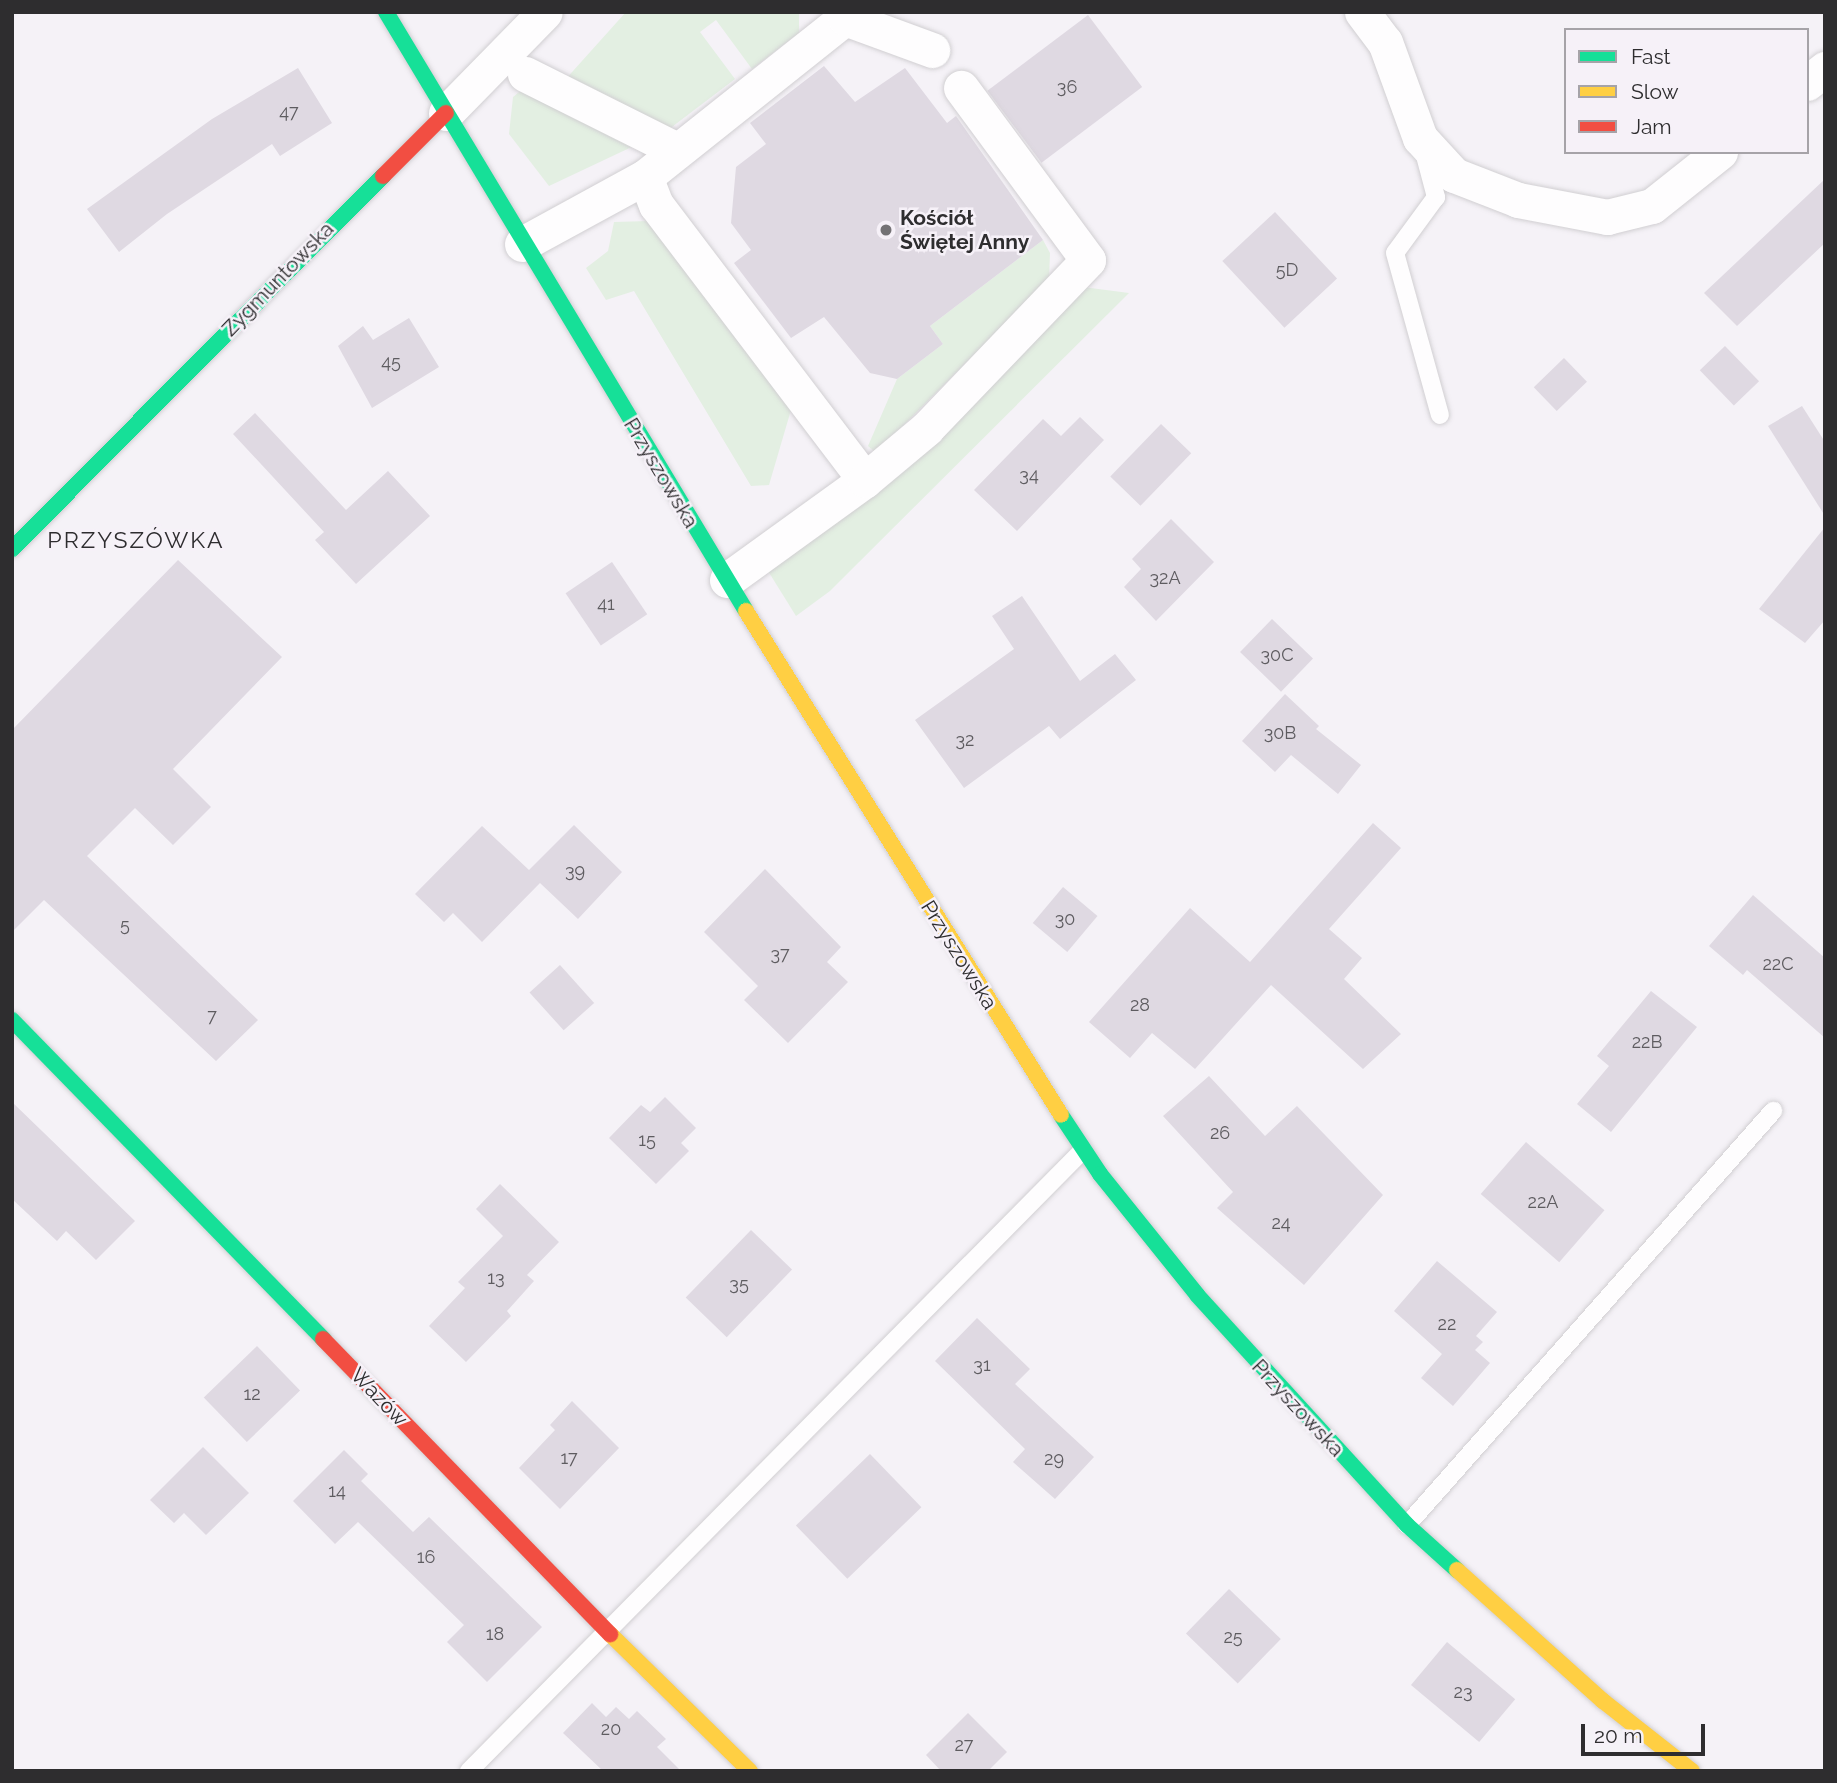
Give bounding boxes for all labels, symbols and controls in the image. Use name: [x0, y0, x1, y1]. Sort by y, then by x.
legend: [1564, 28, 1809, 154]
text: Fast: [1631, 44, 1671, 69]
house number: 36: [1057, 76, 1077, 98]
text: Slow: [1631, 79, 1679, 104]
house number: 47: [279, 101, 299, 123]
text: Jam: [1631, 114, 1672, 139]
place label: Kościół Świętej Anny: [900, 205, 1030, 255]
street label: Zygmuntowska: [217, 217, 339, 341]
marker: Kościół Świętej Anny: [878, 222, 894, 238]
house number: 5D: [1276, 259, 1298, 281]
house number: 45: [381, 351, 401, 373]
street label: Przyszowska: [618, 413, 704, 533]
house number: 34: [1019, 464, 1039, 486]
district label: PRZYSZÓWKA: [49, 526, 223, 554]
house number: 32A: [1149, 567, 1181, 589]
house number: 41: [597, 593, 615, 615]
house number: 30C: [1261, 644, 1293, 666]
house number: 30B: [1264, 722, 1296, 744]
house number: 32: [956, 729, 974, 751]
house number: 39: [565, 860, 585, 882]
street label: Przyszowska: [916, 896, 1002, 1014]
house number: 30: [1055, 908, 1075, 930]
house number: 5: [120, 914, 130, 936]
house number: 37: [770, 943, 790, 965]
house number: 22C: [1762, 953, 1794, 975]
house number: 28: [1130, 994, 1150, 1016]
house number: 7: [207, 1005, 217, 1027]
house number: 22B: [1632, 1031, 1662, 1053]
house number: 26: [1210, 1122, 1230, 1144]
house number: 15: [638, 1129, 656, 1151]
house number: 22A: [1528, 1191, 1558, 1213]
house number: 24: [1271, 1212, 1291, 1234]
house number: 13: [487, 1267, 505, 1289]
house number: 35: [729, 1273, 749, 1295]
house number: 22: [1438, 1313, 1456, 1335]
house number: 31: [973, 1354, 991, 1376]
street label: Przyszowska: [1247, 1354, 1349, 1462]
street label: Wazów: [345, 1363, 413, 1431]
house number: 12: [243, 1383, 261, 1405]
house number: 17: [560, 1447, 578, 1469]
house number: 29: [1044, 1448, 1064, 1470]
house number: 14: [328, 1480, 346, 1502]
house number: 16: [417, 1546, 435, 1568]
house number: 18: [486, 1623, 504, 1645]
house number: 25: [1223, 1626, 1243, 1648]
house number: 23: [1454, 1681, 1472, 1703]
scale bar: [1585, 1710, 1709, 1754]
house number: 20: [601, 1718, 621, 1740]
text: 20 m: [1594, 1723, 1642, 1748]
house number: 27: [954, 1734, 974, 1756]

